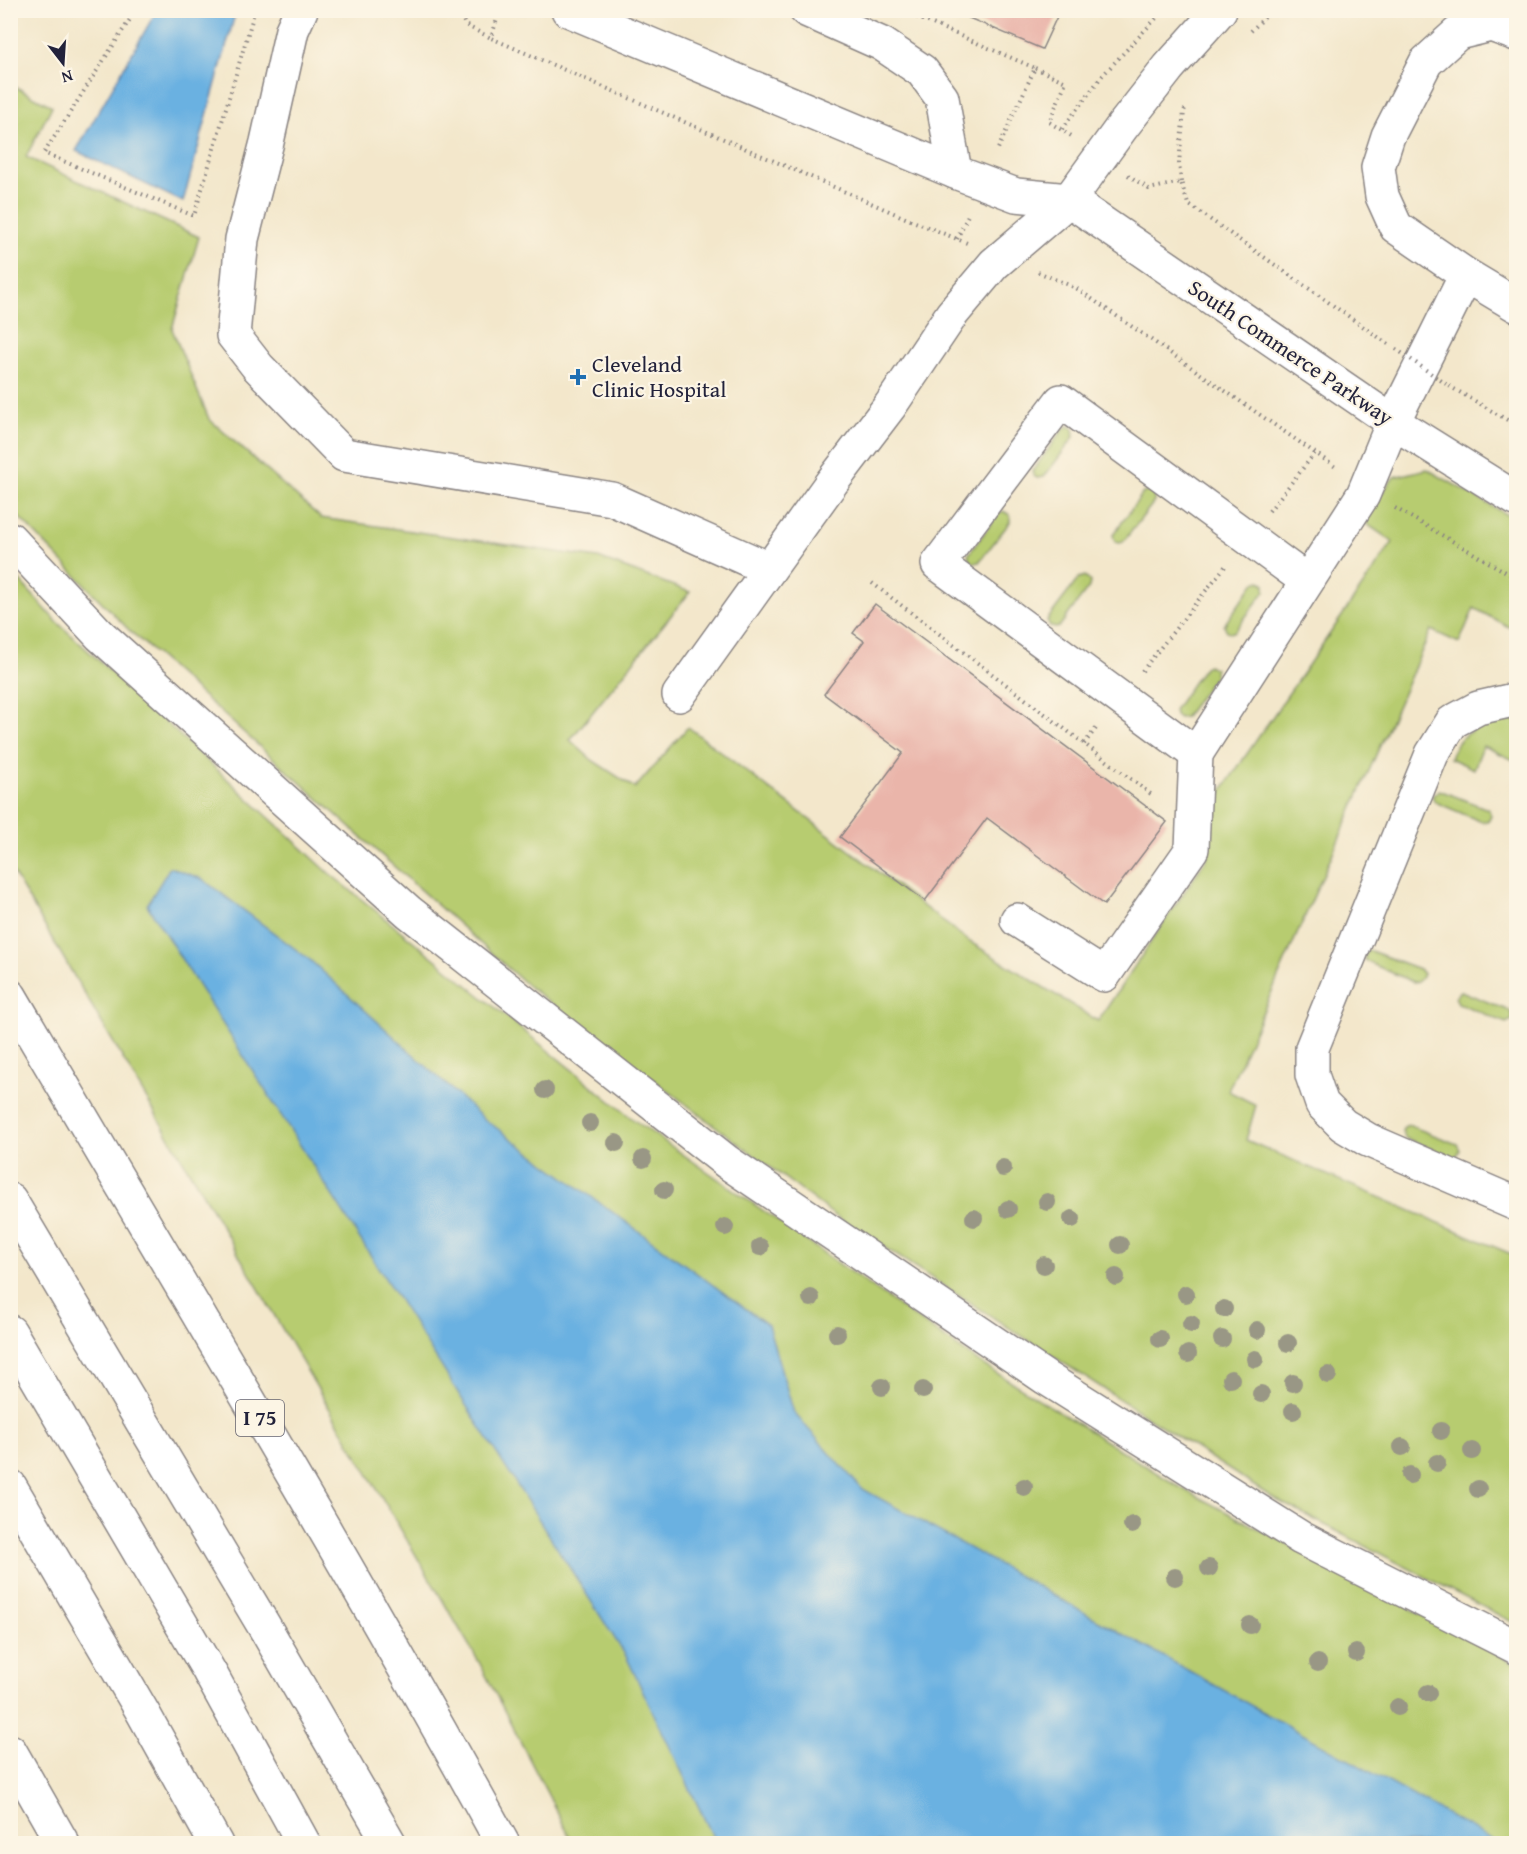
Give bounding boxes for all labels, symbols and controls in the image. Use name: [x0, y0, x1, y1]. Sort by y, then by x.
north arrow: [33, 33, 93, 93]
text: N: [58, 64, 76, 90]
street label: South Commerce Parkway: [1182, 271, 1400, 433]
place label: Cleveland Clinic Hospital: [592, 348, 726, 405]
marker: Cleveland Clinic Hospital: [569, 368, 587, 386]
road number: I 75: [236, 1400, 284, 1436]

